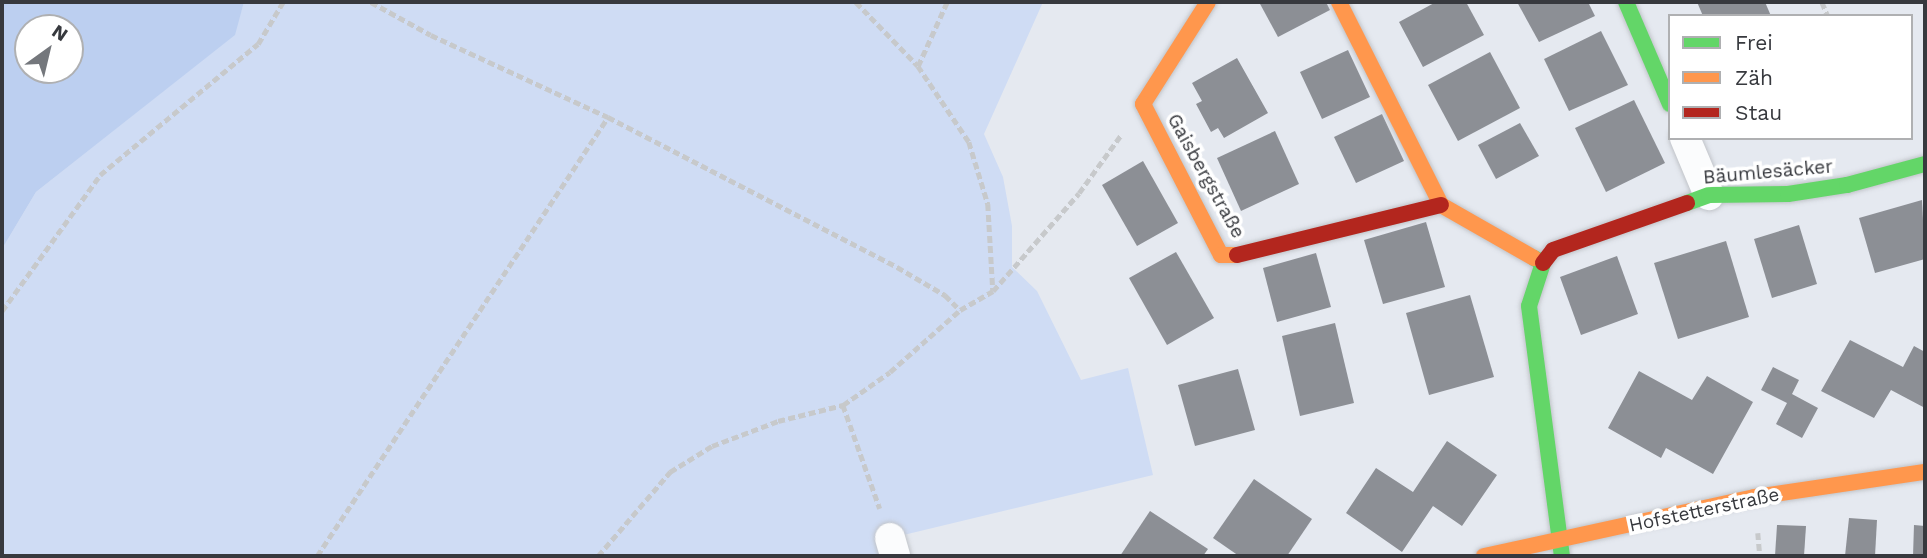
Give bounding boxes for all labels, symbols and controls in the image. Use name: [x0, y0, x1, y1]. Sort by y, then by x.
north arrow: [14, 14, 84, 84]
legend: [1668, 14, 1913, 140]
text: N: [48, 19, 72, 46]
text: Frei: [1735, 30, 1773, 55]
text: Zäh: [1735, 65, 1773, 90]
text: Stau: [1735, 100, 1782, 125]
street label: Gaisbergstraße: [1162, 110, 1250, 242]
street label: Bäumlesäcker: [1702, 155, 1834, 189]
street label: Hofstetterstraße: [1627, 483, 1781, 537]

